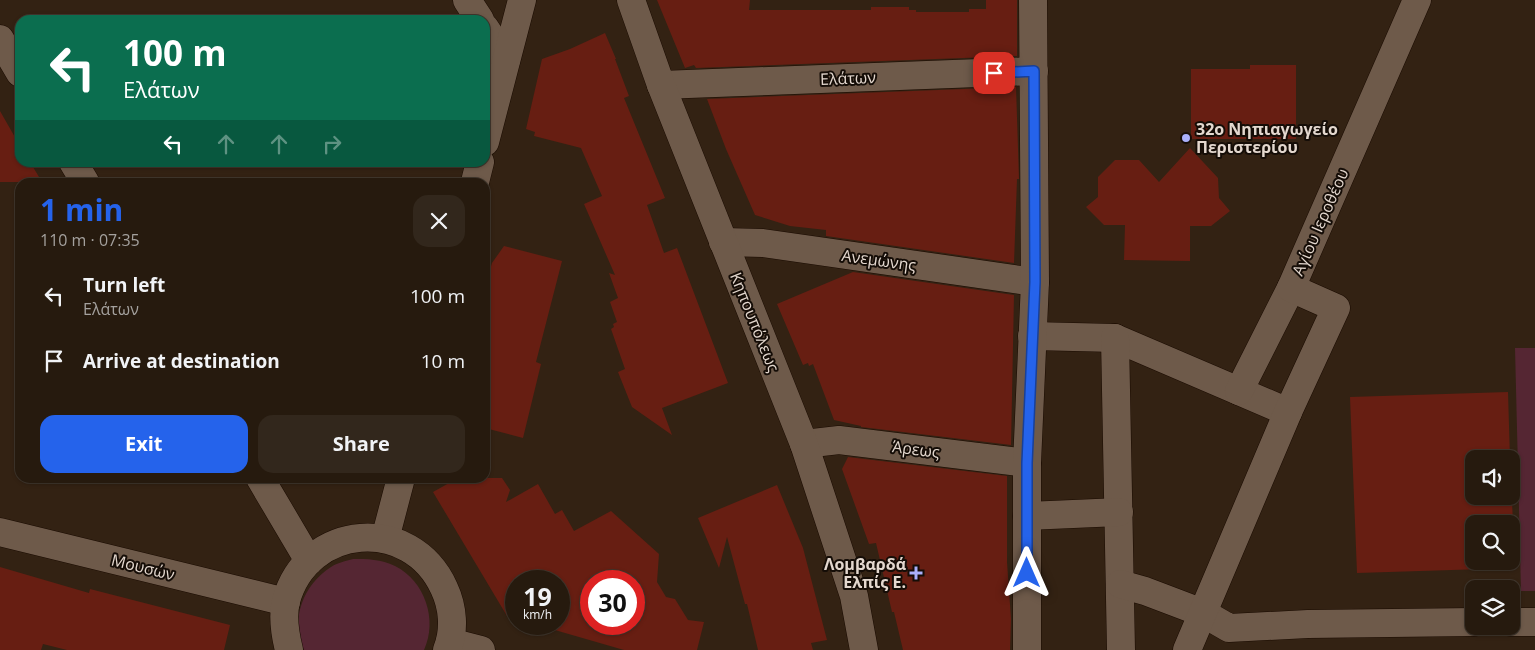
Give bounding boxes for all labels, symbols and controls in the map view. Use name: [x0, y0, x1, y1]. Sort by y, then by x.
text: 100 m: [123, 29, 227, 76]
icon: left: [40, 35, 105, 100]
pin: [973, 52, 1015, 94]
icon: arrive: [980, 59, 1008, 87]
street label: Ελάτων: [820, 66, 877, 90]
text: Ελάτων: [123, 74, 200, 104]
place label: 32ο Νηπιαγωγείο Περιστερίου: [1196, 118, 1338, 158]
icon: left: [159, 130, 187, 158]
icon: ahead: [212, 130, 240, 158]
icon: ahead: [265, 130, 293, 158]
icon: right: [318, 130, 346, 158]
marker: 32ο Νηπιαγωγείο Περιστερίου: [1180, 132, 1192, 144]
street label: Αγίου Ιεροθέου: [1287, 165, 1353, 279]
text: 1 min: [40, 189, 123, 230]
button: close: [413, 195, 465, 247]
text: 110 m · 07:35: [40, 229, 140, 251]
street label: Ανεμώνης: [840, 244, 918, 276]
street label: Κηπουπόλεως: [725, 269, 785, 375]
text: Turn left: [83, 272, 165, 298]
icon: left: [40, 282, 68, 310]
text: 100 m: [410, 283, 465, 309]
text: Ελάτων: [83, 298, 139, 320]
icon: arrive: [40, 347, 68, 375]
text: Arrive at destination: [83, 348, 280, 374]
text: 10 m: [421, 348, 465, 374]
button: Exit: [40, 415, 248, 473]
button: Share: [258, 415, 465, 473]
street label: Άρεως: [891, 435, 941, 463]
map controls: [1465, 450, 1520, 635]
button: sound: [1465, 450, 1520, 505]
button: search: [1465, 515, 1520, 570]
position arrow: [1000, 546, 1052, 598]
street label: Μουσών: [109, 549, 177, 586]
place label: Λομβαρδά Ελπίς Ε.: [824, 553, 906, 593]
marker: Λομβαρδά Ελπίς Ε.: [910, 567, 922, 579]
speed limit sign: 30: [580, 570, 645, 635]
text: 19: [523, 579, 552, 613]
button: layers: [1465, 580, 1520, 635]
text: km/h: [523, 606, 552, 623]

